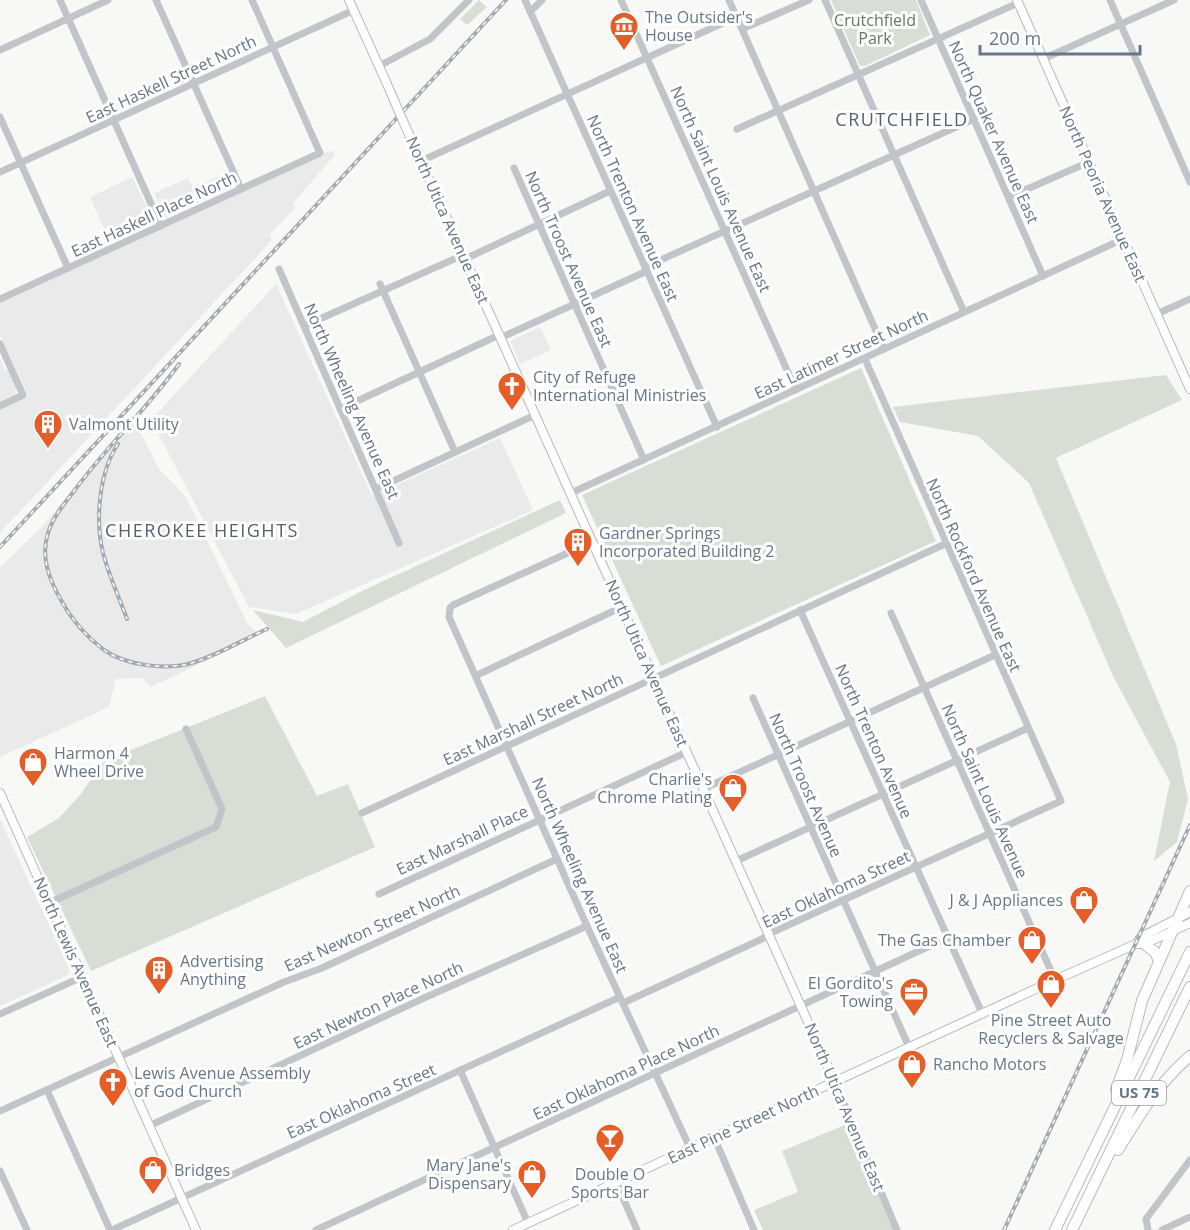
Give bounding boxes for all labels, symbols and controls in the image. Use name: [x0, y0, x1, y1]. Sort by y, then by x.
place label: The Outsider's House: [645, 6, 753, 46]
park label: Crutchfield Park: [834, 9, 916, 49]
museum icon: The Outsider's House: [608, 10, 640, 52]
scale bar: [980, 18, 1140, 56]
text: 200 m: [989, 26, 1041, 50]
street label: East Haskell Street North: [82, 30, 260, 128]
street label: North Quaker Avenue East: [944, 37, 1044, 227]
street label: North Saint Louis Avenue East: [665, 82, 777, 296]
street label: North Peoria Avenue East: [1054, 102, 1152, 286]
district label: CRUTCHFIELD: [835, 107, 969, 131]
street label: North Trenton Avenue East: [582, 111, 684, 305]
street label: North Utica Avenue East: [401, 133, 495, 307]
street label: East Haskell Place North: [68, 166, 240, 262]
street label: North Troost Avenue East: [520, 167, 618, 351]
street label: North Wheeling Avenue East: [299, 300, 405, 503]
street label: East Latimer Street North: [751, 304, 931, 404]
place label: City of Refuge International Ministries: [533, 366, 706, 406]
church icon: City of Refuge International Ministries: [496, 370, 528, 412]
building icon: Valmont Utility: [32, 408, 64, 450]
place label: Valmont Utility: [69, 413, 180, 435]
street label: North Rockford Avenue East: [921, 475, 1027, 676]
district label: CHEROKEE HEIGHTS: [105, 518, 299, 542]
place label: Gardner Springs Incorporated Building 2: [599, 522, 774, 562]
building icon: Gardner Springs Incorporated Building 2: [562, 526, 594, 568]
street label: North Utica Avenue East: [600, 576, 694, 750]
street label: North Trenton Avenue: [830, 660, 918, 822]
street label: East Marshall Street North: [439, 668, 627, 770]
street label: North Saint Louis Avenue: [937, 700, 1033, 882]
street label: North Troost Avenue: [764, 709, 848, 861]
place label: Harmon 4 Wheel Drive: [54, 742, 144, 782]
shop icon: Harmon 4 Wheel Drive: [17, 746, 49, 788]
place label: Charlie's Chrome Plating: [597, 768, 712, 808]
shop icon: Charlie's Chrome Plating: [717, 772, 749, 814]
street label: North Wheeling Avenue East: [527, 774, 633, 977]
street label: East Marshall Place: [393, 800, 531, 880]
street label: East Oklahoma Street: [758, 845, 914, 933]
street label: North Lewis Avenue East: [28, 873, 124, 1051]
street label: East Newton Street North: [280, 879, 464, 977]
shop icon: J & J Appliances: [1068, 884, 1100, 926]
place label: J & J Appliances: [948, 889, 1063, 911]
shop icon: The Gas Chamber: [1016, 924, 1048, 966]
place label: The Gas Chamber: [878, 929, 1011, 951]
place label: Advertising Anything: [180, 950, 264, 990]
building icon: Advertising Anything: [143, 954, 175, 996]
street label: East Newton Place North: [289, 956, 467, 1054]
shop icon: Pine Street Auto Recyclers & Salvage: [1035, 968, 1067, 1010]
place label: El Gordito's Towing: [808, 972, 893, 1012]
office icon: El Gordito's Towing: [898, 976, 930, 1018]
place label: Pine Street Auto Recyclers & Salvage: [978, 1009, 1124, 1049]
street label: East Oklahoma Place North: [529, 1019, 723, 1125]
street label: North Utica Avenue East: [800, 1019, 891, 1195]
shop icon: Rancho Motors: [896, 1048, 928, 1090]
place label: Rancho Motors: [933, 1053, 1046, 1075]
street label: East Oklahoma Street: [283, 1058, 439, 1144]
place label: Lewis Avenue Assembly of God Church: [134, 1062, 311, 1102]
church icon: Lewis Avenue Assembly of God Church: [97, 1066, 129, 1108]
street label: East Pine Street North: [664, 1079, 822, 1169]
road number: US 75: [1112, 1081, 1166, 1105]
bar icon: Double O Sports Bar: [594, 1122, 626, 1164]
shop icon: Bridges: [137, 1154, 169, 1196]
place label: Mary Jane's Dispensary: [426, 1154, 512, 1194]
shop icon: Mary Jane's Dispensary: [516, 1158, 548, 1200]
place label: Bridges: [174, 1159, 230, 1181]
place label: Double O Sports Bar: [571, 1163, 649, 1203]

